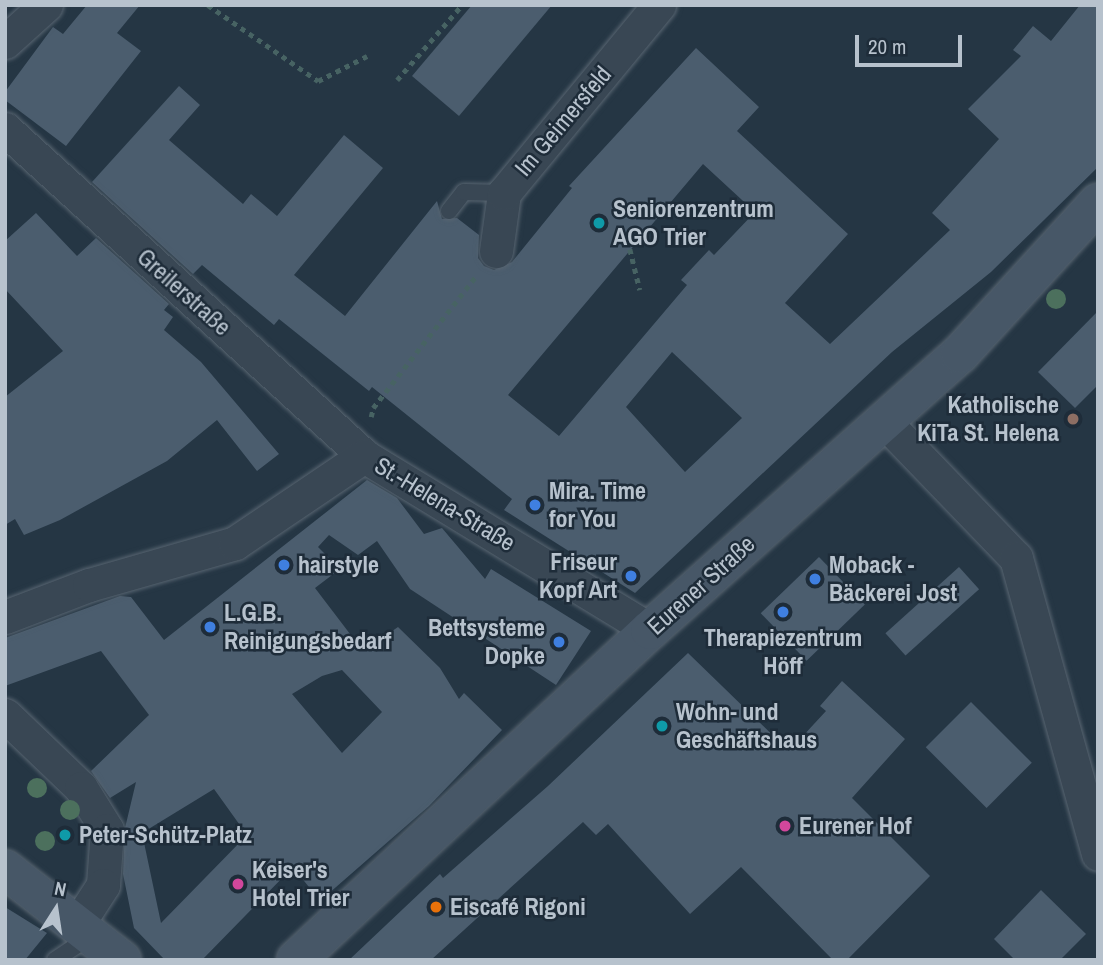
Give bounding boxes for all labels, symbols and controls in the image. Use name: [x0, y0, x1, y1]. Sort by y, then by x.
scale bar: [858, 21, 965, 65]
text: 20 m: [868, 32, 906, 61]
street label: Im Geimersfeld: [509, 60, 617, 182]
place label: Seniorenzentrum AGO Trier: [613, 195, 774, 251]
marker: Seniorenzentrum AGO Trier: [591, 215, 607, 231]
street label: Greilerstraße: [131, 243, 237, 341]
place label: Katholische KiTa St. Helena: [917, 391, 1059, 447]
marker: Katholische KiTa St. Helena: [1065, 411, 1081, 427]
street label: St.-Helena-Straße: [370, 451, 520, 557]
place label: Mira. Time for You: [549, 477, 646, 533]
marker: Mira. Time for You: [527, 497, 543, 513]
street label: Eurener Straße: [641, 529, 761, 641]
place label: Friseur Kopf Art: [538, 548, 617, 604]
place label: hairstyle: [298, 551, 379, 579]
place label: Moback - Bäckerei Jost: [829, 551, 957, 607]
marker: hairstyle: [276, 557, 292, 573]
marker: Friseur Kopf Art: [623, 568, 639, 584]
marker: Moback - Bäckerei Jost: [807, 571, 823, 587]
place label: L.G.B. Reinigungsbedarf: [224, 599, 391, 655]
marker: Therapiezentrum Höff: [775, 604, 791, 620]
place label: Bettsysteme Dopke: [428, 614, 545, 670]
marker: L.G.B. Reinigungsbedarf: [202, 619, 218, 635]
place label: Therapiezentrum Höff: [704, 624, 862, 680]
marker: Bettsysteme Dopke: [551, 634, 567, 650]
place label: Wohn- und Geschäftshaus: [676, 698, 817, 754]
marker: Wohn- und Geschäftshaus: [654, 718, 670, 734]
place label: Eurener Hof: [799, 812, 912, 840]
marker: Eurener Hof: [777, 818, 793, 834]
place label: Peter-Schütz-Platz: [79, 821, 252, 849]
marker: Peter-Schütz-Platz: [57, 827, 73, 843]
place label: Keiser's Hotel Trier: [252, 856, 349, 912]
north arrow: [21, 874, 91, 944]
text: N: [52, 875, 69, 902]
marker: Keiser's Hotel Trier: [230, 876, 246, 892]
place label: Eiscafé Rigoni: [450, 893, 586, 921]
marker: Eiscafé Rigoni: [428, 899, 444, 915]

